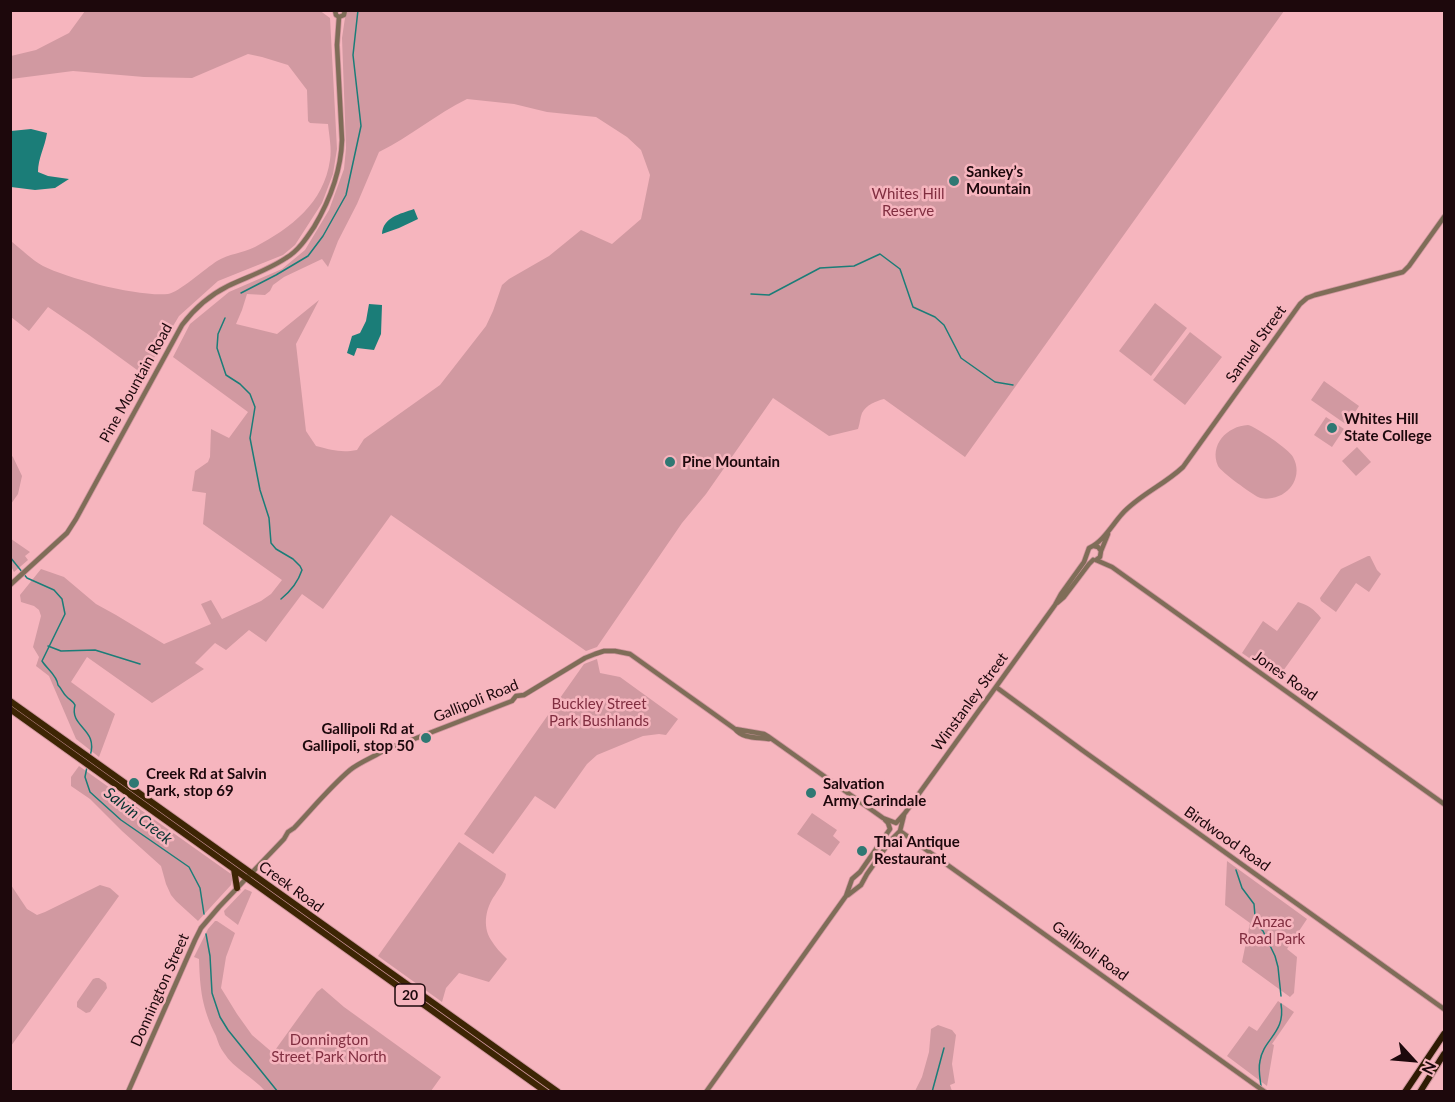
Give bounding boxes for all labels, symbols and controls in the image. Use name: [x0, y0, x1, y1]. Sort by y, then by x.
place label: Sankey’s Mountain: [966, 163, 1031, 198]
marker: Sankey’s Mountain: [947, 174, 961, 188]
park label: Whites Hill Reserve: [871, 185, 945, 220]
street label: Samuel Street: [1222, 302, 1290, 386]
street label: Pine Mountain Road: [96, 320, 176, 446]
place label: Whites Hill State College: [1344, 410, 1432, 445]
marker: Whites Hill State College: [1325, 421, 1339, 435]
place label: Pine Mountain: [682, 453, 780, 471]
marker: Pine Mountain: [663, 455, 677, 469]
street label: Jones Road: [1249, 647, 1321, 705]
street label: Winstanley Street: [928, 649, 1012, 755]
street label: Gallipoli Road: [431, 676, 521, 726]
park label: Buckley Street Park Bushlands: [549, 695, 649, 730]
place label: Gallipoli Rd at Gallipoli, stop 50: [302, 720, 414, 755]
marker: Gallipoli Rd at Gallipoli, stop 50: [419, 731, 433, 745]
place label: Creek Rd at Salvin Park, stop 69: [146, 765, 267, 800]
place label: Salvation Army Carindale: [823, 775, 926, 810]
marker: Creek Rd at Salvin Park, stop 69: [127, 776, 141, 790]
water label: Salvin Creek: [100, 783, 176, 849]
marker: Salvation Army Carindale: [804, 786, 818, 800]
street label: Birdwood Road: [1181, 803, 1273, 875]
place label: Thai Antique Restaurant: [874, 833, 960, 868]
marker: Thai Antique Restaurant: [855, 844, 869, 858]
street label: Creek Road: [255, 857, 327, 917]
park label: Anzac Road Park: [1239, 913, 1305, 948]
street label: Gallipoli Road: [1048, 917, 1132, 985]
street label: Donnington Street: [127, 931, 193, 1049]
road number: 20: [395, 984, 425, 1006]
north arrow: [1383, 1030, 1443, 1090]
park label: Donnington Street Park North: [271, 1031, 387, 1066]
text: N: [1418, 1058, 1441, 1078]

